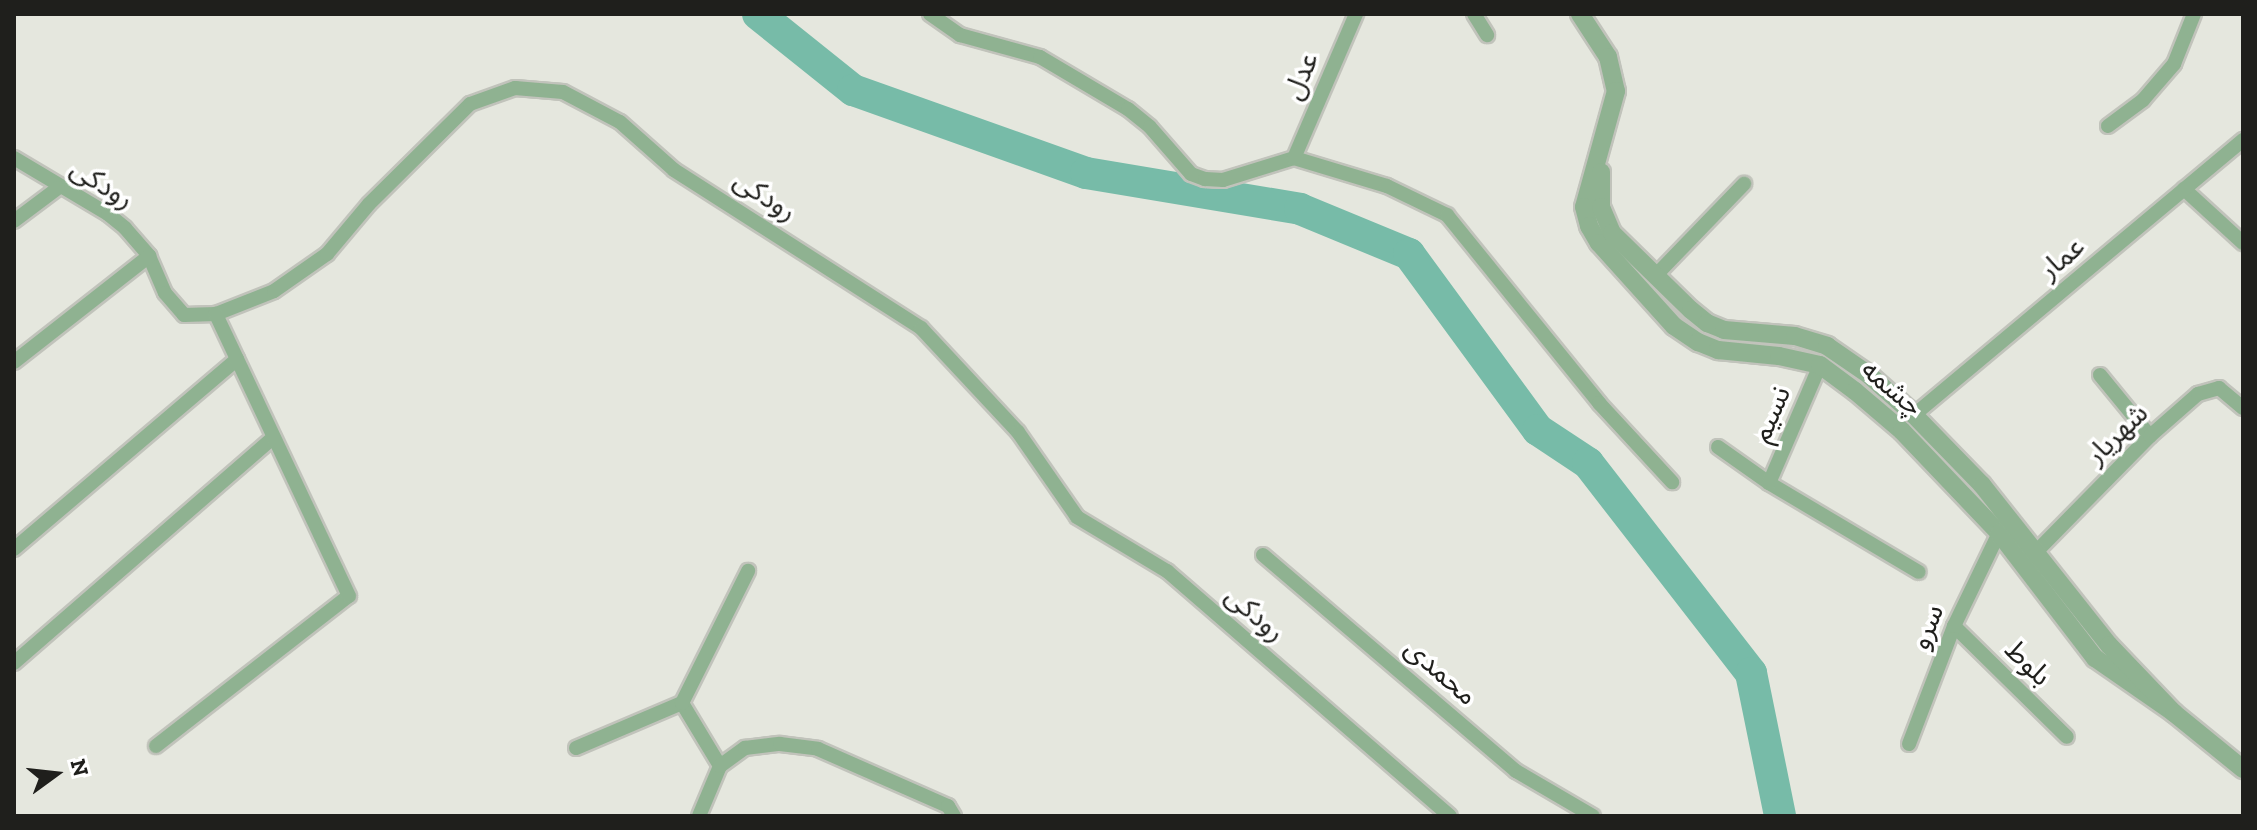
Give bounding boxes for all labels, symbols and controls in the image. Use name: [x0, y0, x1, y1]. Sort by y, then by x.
street label: عدل: [1276, 47, 1326, 105]
street label: رودکی: [64, 152, 140, 216]
street label: رودکی: [727, 163, 803, 229]
street label: عمار: [2033, 229, 2091, 287]
street label: چشمه: [1854, 353, 1930, 423]
street label: نسیم: [1744, 381, 1798, 447]
street label: شهریار: [2079, 396, 2155, 472]
street label: رودکی: [1218, 579, 1292, 649]
street label: سرو: [1903, 600, 1951, 654]
street label: محمدی: [1398, 631, 1484, 713]
street label: بلوط: [1998, 633, 2058, 693]
north arrow: [16, 734, 96, 814]
text: N: [64, 756, 95, 779]

